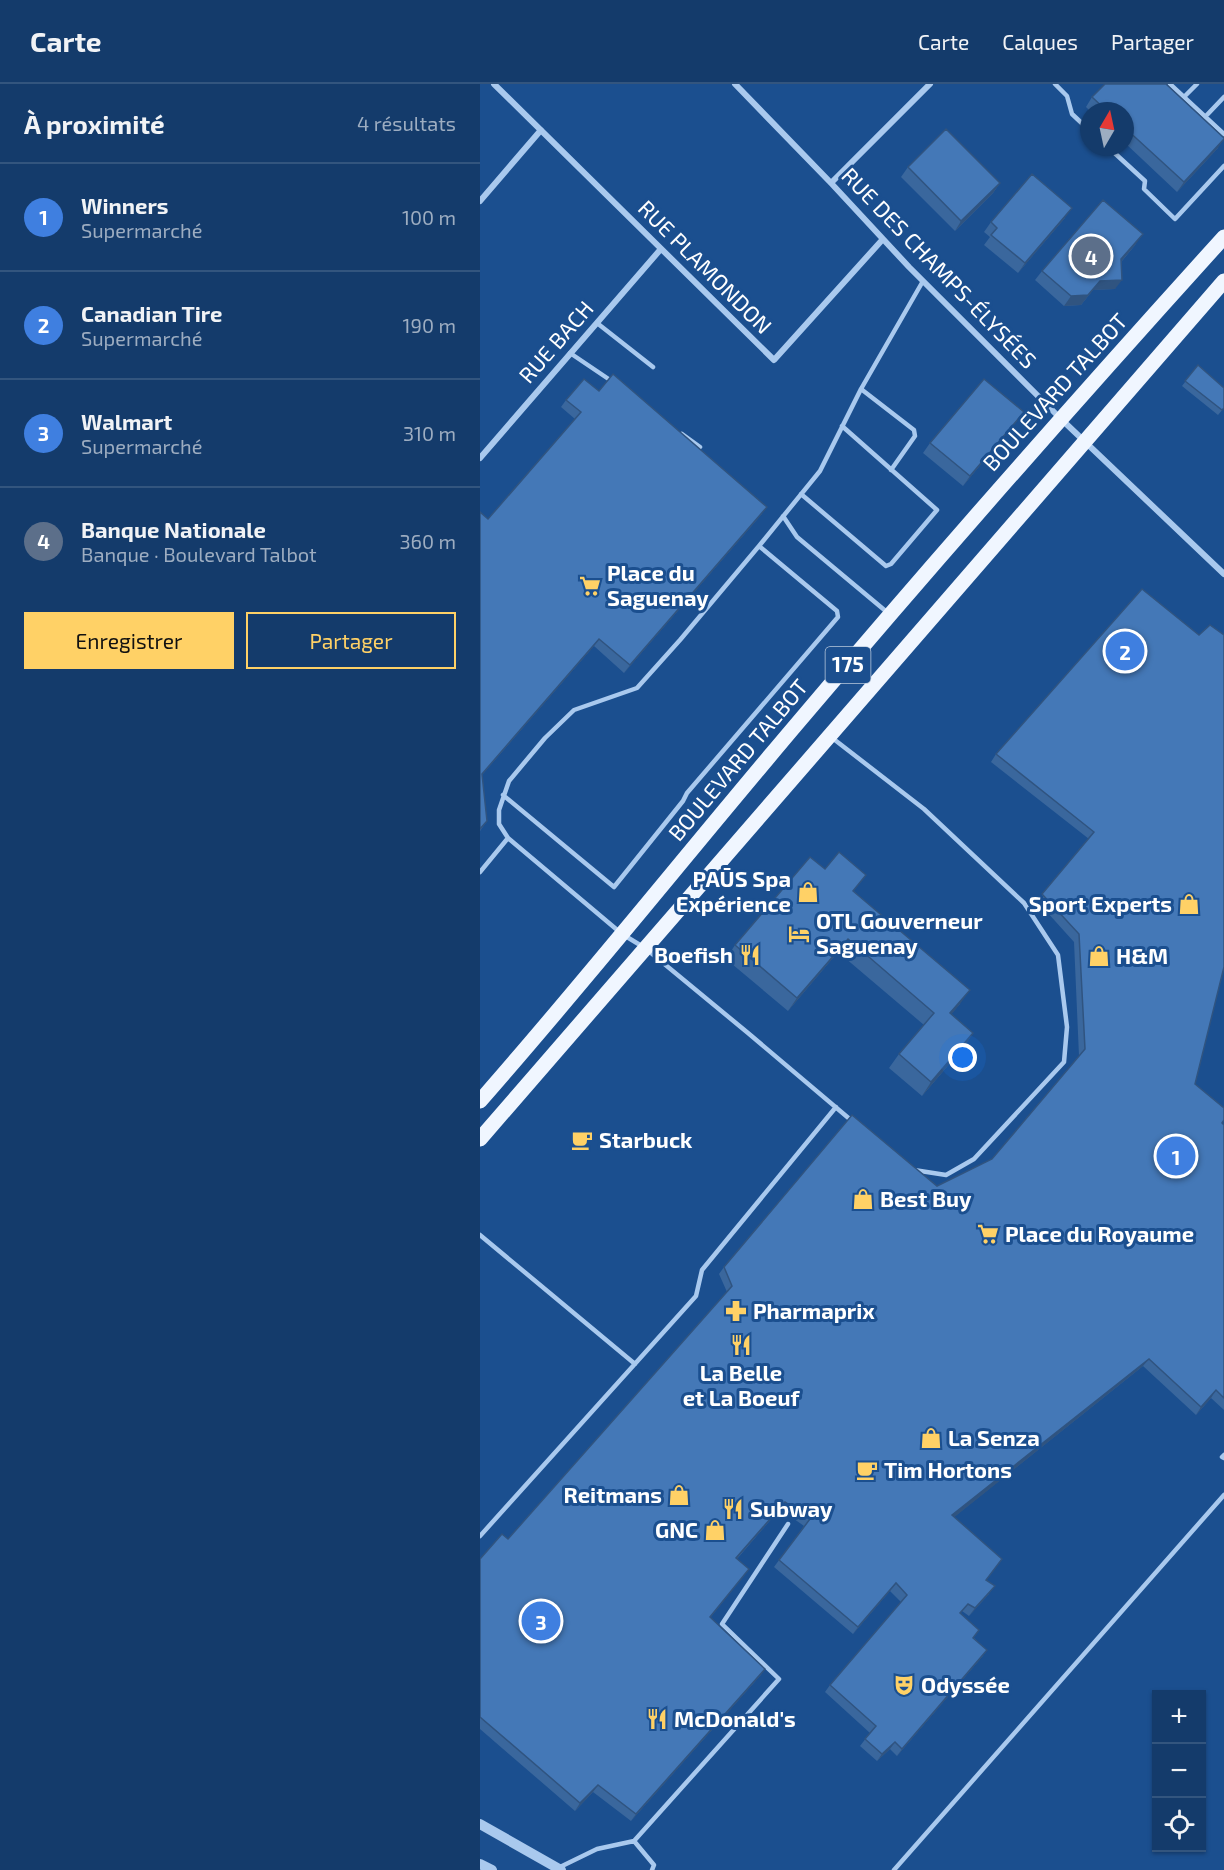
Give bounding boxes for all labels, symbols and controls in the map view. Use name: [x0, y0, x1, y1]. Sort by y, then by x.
text: Carte: [30, 24, 102, 58]
text: Carte: [918, 29, 969, 54]
text: Calques: [1002, 29, 1078, 54]
text: Partager: [1111, 29, 1194, 54]
north arrow: [1080, 102, 1134, 156]
text: À proximité: [24, 108, 165, 139]
text: 4 résultats: [357, 111, 456, 135]
street label: RUE DES CHAMPS-ÉLYSÉES: [837, 162, 1042, 373]
text: Winners: [81, 192, 168, 218]
street label: RUE PLAMONDON: [634, 194, 778, 338]
text: 1: [39, 205, 48, 229]
text: 100 m: [402, 205, 456, 229]
text: Supermarché: [81, 218, 202, 242]
pin: 4: [1072, 234, 1110, 279]
street label: RUE BACH: [513, 295, 598, 388]
text: Canadian Tire: [81, 300, 222, 326]
street label: BOULEVARD TALBOT: [977, 307, 1132, 475]
text: 2: [38, 313, 49, 337]
text: 190 m: [403, 313, 456, 337]
text: Supermarché: [81, 326, 202, 350]
text: Walmart: [81, 408, 172, 434]
text: 3: [38, 421, 49, 445]
text: 310 m: [403, 421, 456, 445]
text: Supermarché: [81, 434, 202, 458]
text: Banque Nationale: [81, 516, 266, 542]
text: 4: [37, 529, 50, 553]
text: 360 m: [399, 529, 456, 553]
text: Banque · Boulevard Talbot: [81, 542, 317, 566]
place label: Place du Saguenay: [607, 559, 709, 611]
supermarket icon: Place du Saguenay: [578, 574, 602, 598]
button: Enregistrer: [24, 612, 234, 669]
button: Partager: [246, 612, 456, 669]
pin: 2: [1106, 628, 1144, 674]
road number: 175: [826, 647, 871, 683]
street label: BOULEVARD TALBOT: [662, 673, 813, 845]
place label: PAŪS Spa Expérience: [676, 865, 791, 916]
shop icon: PAŪS Spa Expérience: [796, 880, 820, 904]
place label: Sport Experts: [1029, 890, 1172, 916]
shop icon: Sport Experts: [1177, 892, 1201, 916]
place label: OTL Gouverneur Saguenay: [816, 907, 983, 959]
hotel icon: OTL Gouverneur Saguenay: [787, 922, 811, 946]
place label: Boefish: [654, 941, 733, 967]
place label: H&M: [1116, 942, 1168, 968]
restaurant icon: Boefish: [738, 943, 762, 967]
shop icon: H&M: [1087, 944, 1111, 968]
your location: [948, 1043, 977, 1072]
place label: Starbuck: [599, 1126, 693, 1152]
cafe icon: Starbuck: [570, 1128, 594, 1152]
pin: 1: [1156, 1134, 1196, 1178]
place label: Best Buy: [880, 1185, 972, 1212]
shop icon: Best Buy: [851, 1187, 875, 1211]
place label: Place du Royaume: [1005, 1220, 1194, 1247]
supermarket icon: Place du Royaume: [976, 1222, 1000, 1246]
place label: Pharmaprix: [753, 1297, 875, 1323]
pharmacy icon: Pharmaprix: [724, 1299, 748, 1323]
restaurant icon: La Belle et La Boeuf: [729, 1333, 753, 1357]
place label: La Belle et La Boeuf: [683, 1359, 800, 1410]
place label: La Senza: [948, 1424, 1040, 1450]
shop icon: La Senza: [919, 1426, 943, 1450]
place label: Tim Hortons: [884, 1456, 1012, 1482]
cafe icon: Tim Hortons: [855, 1458, 879, 1482]
place label: Reitmans: [564, 1481, 662, 1507]
shop icon: Reitmans: [667, 1483, 691, 1507]
place label: Subway: [750, 1495, 833, 1522]
restaurant icon: Subway: [721, 1497, 745, 1521]
place label: GNC: [655, 1516, 698, 1542]
shop icon: GNC: [703, 1518, 727, 1542]
pin: 3: [522, 1598, 560, 1644]
place label: Odyssée: [921, 1671, 1010, 1698]
theatre icon: Odyssée: [892, 1673, 916, 1697]
map controls: [1152, 1690, 1206, 1852]
button: +: [1152, 1690, 1206, 1744]
place label: McDonald's: [674, 1705, 796, 1731]
restaurant icon: McDonald's: [645, 1707, 669, 1731]
button: −: [1152, 1744, 1206, 1798]
button: locate: [1152, 1798, 1206, 1852]

